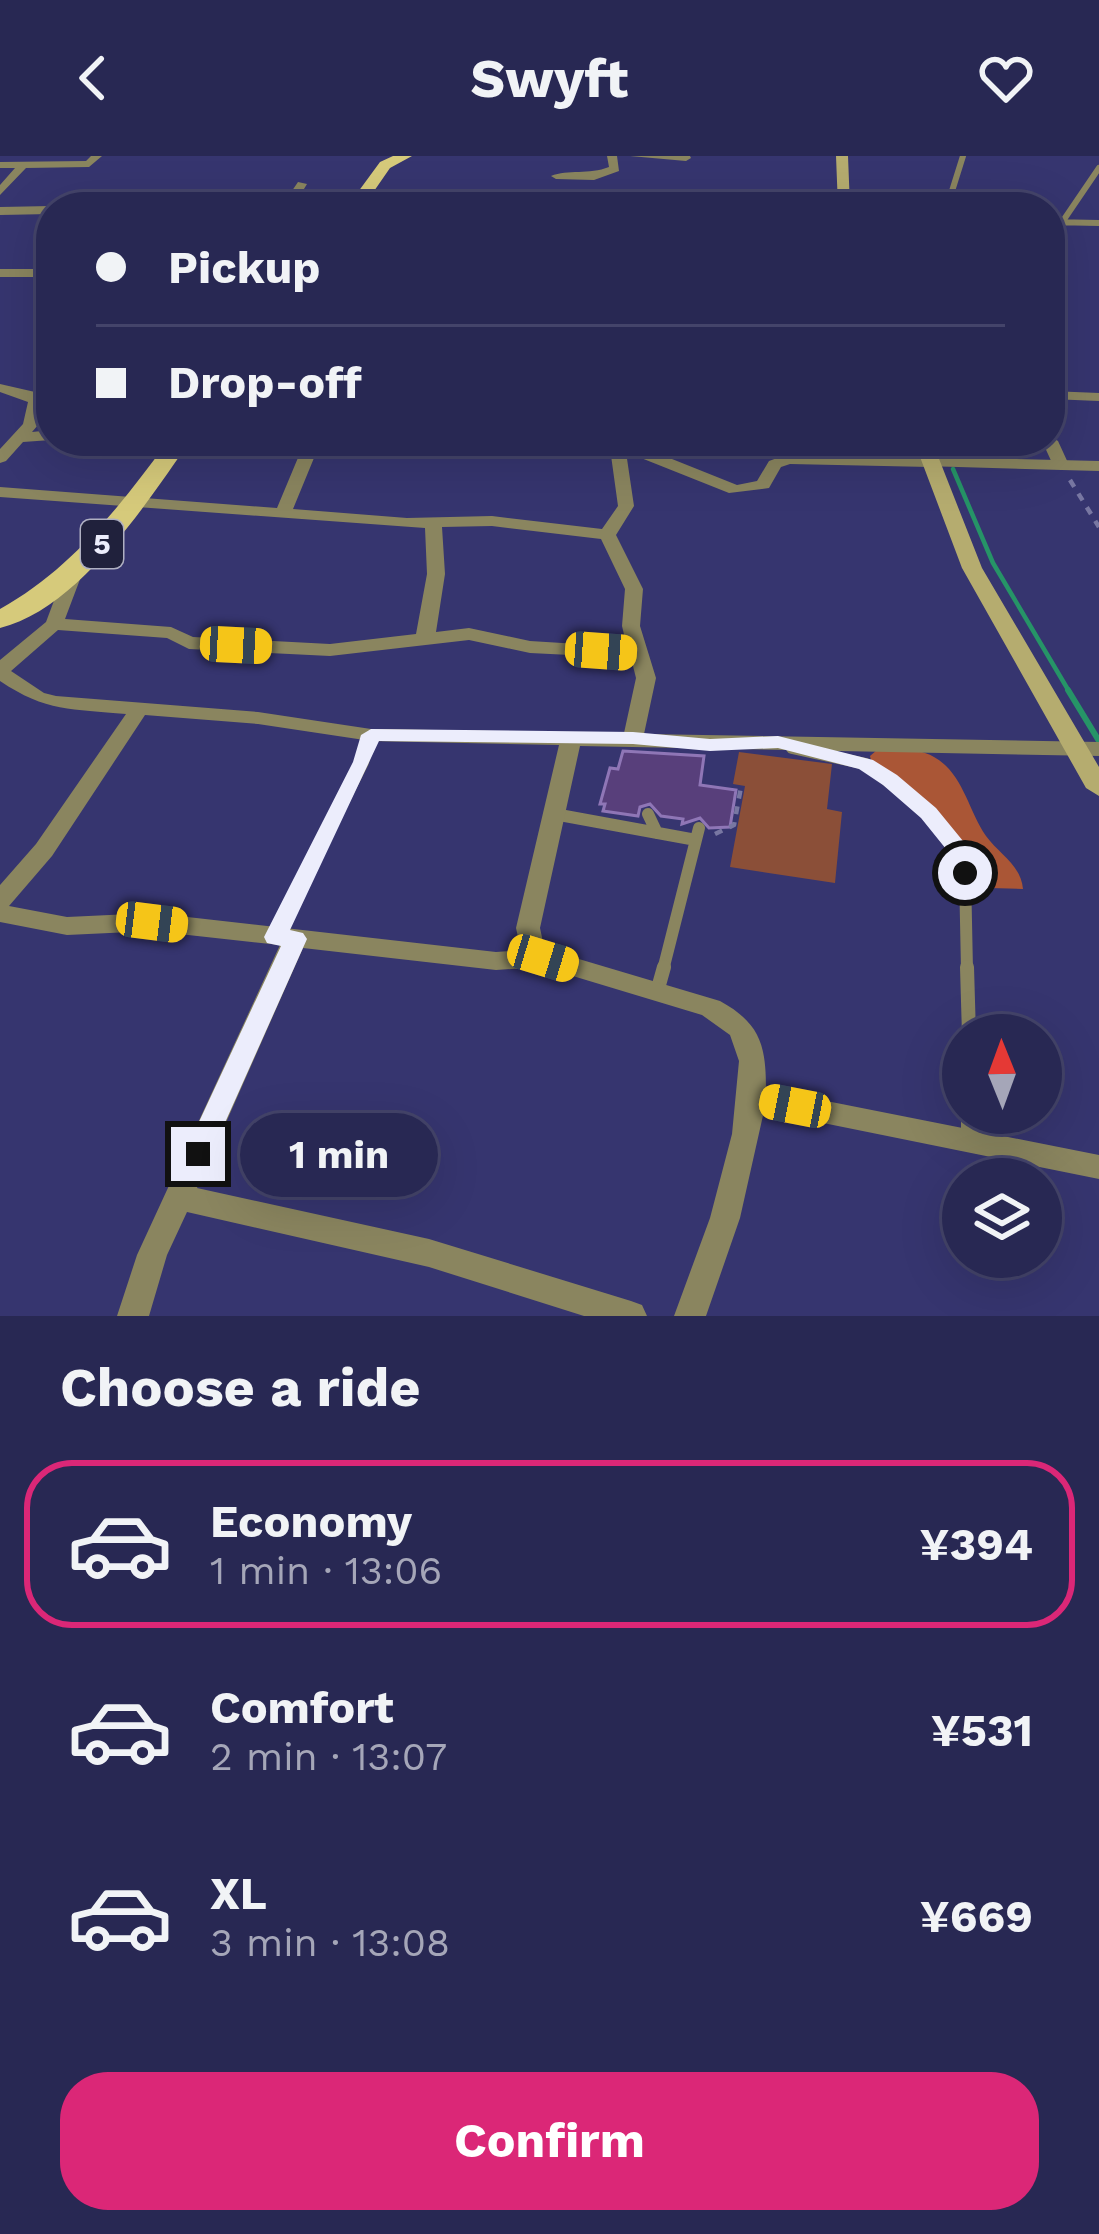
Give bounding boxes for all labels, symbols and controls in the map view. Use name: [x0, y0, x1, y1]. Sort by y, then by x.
icon: back: [60, 45, 126, 111]
icon: heart: [973, 45, 1039, 111]
text: Swyft: [471, 47, 628, 110]
text: Pickup: [168, 241, 320, 294]
text: Drop-off: [168, 356, 362, 409]
road number: 5: [81, 520, 123, 568]
car: [199, 625, 273, 665]
car: [564, 631, 638, 671]
route start: [938, 846, 992, 900]
car: [114, 900, 190, 944]
car: [503, 930, 583, 986]
north arrow: [942, 1014, 1062, 1134]
map controls: [942, 1014, 1062, 1278]
car: [756, 1081, 834, 1131]
callout: 1 min: [240, 1112, 438, 1196]
route end: [171, 1127, 225, 1181]
text: 1 min: [289, 1132, 389, 1177]
button: layers: [942, 1158, 1062, 1278]
text: Choose a ride: [60, 1356, 421, 1419]
icon: car: [66, 1490, 174, 1598]
text: Economy: [210, 1495, 412, 1548]
text: ¥394: [920, 1518, 1033, 1571]
text: 1 min · 13:06: [210, 1548, 442, 1593]
icon: car: [66, 1676, 174, 1784]
text: Comfort: [210, 1681, 394, 1734]
text: ¥531: [931, 1704, 1033, 1757]
text: 2 min · 13:07: [210, 1734, 447, 1779]
icon: car: [66, 1862, 174, 1970]
text: XL: [210, 1867, 267, 1920]
text: ¥669: [920, 1890, 1033, 1943]
text: 3 min · 13:08: [210, 1920, 450, 1965]
button: Confirm: [60, 2072, 1039, 2210]

